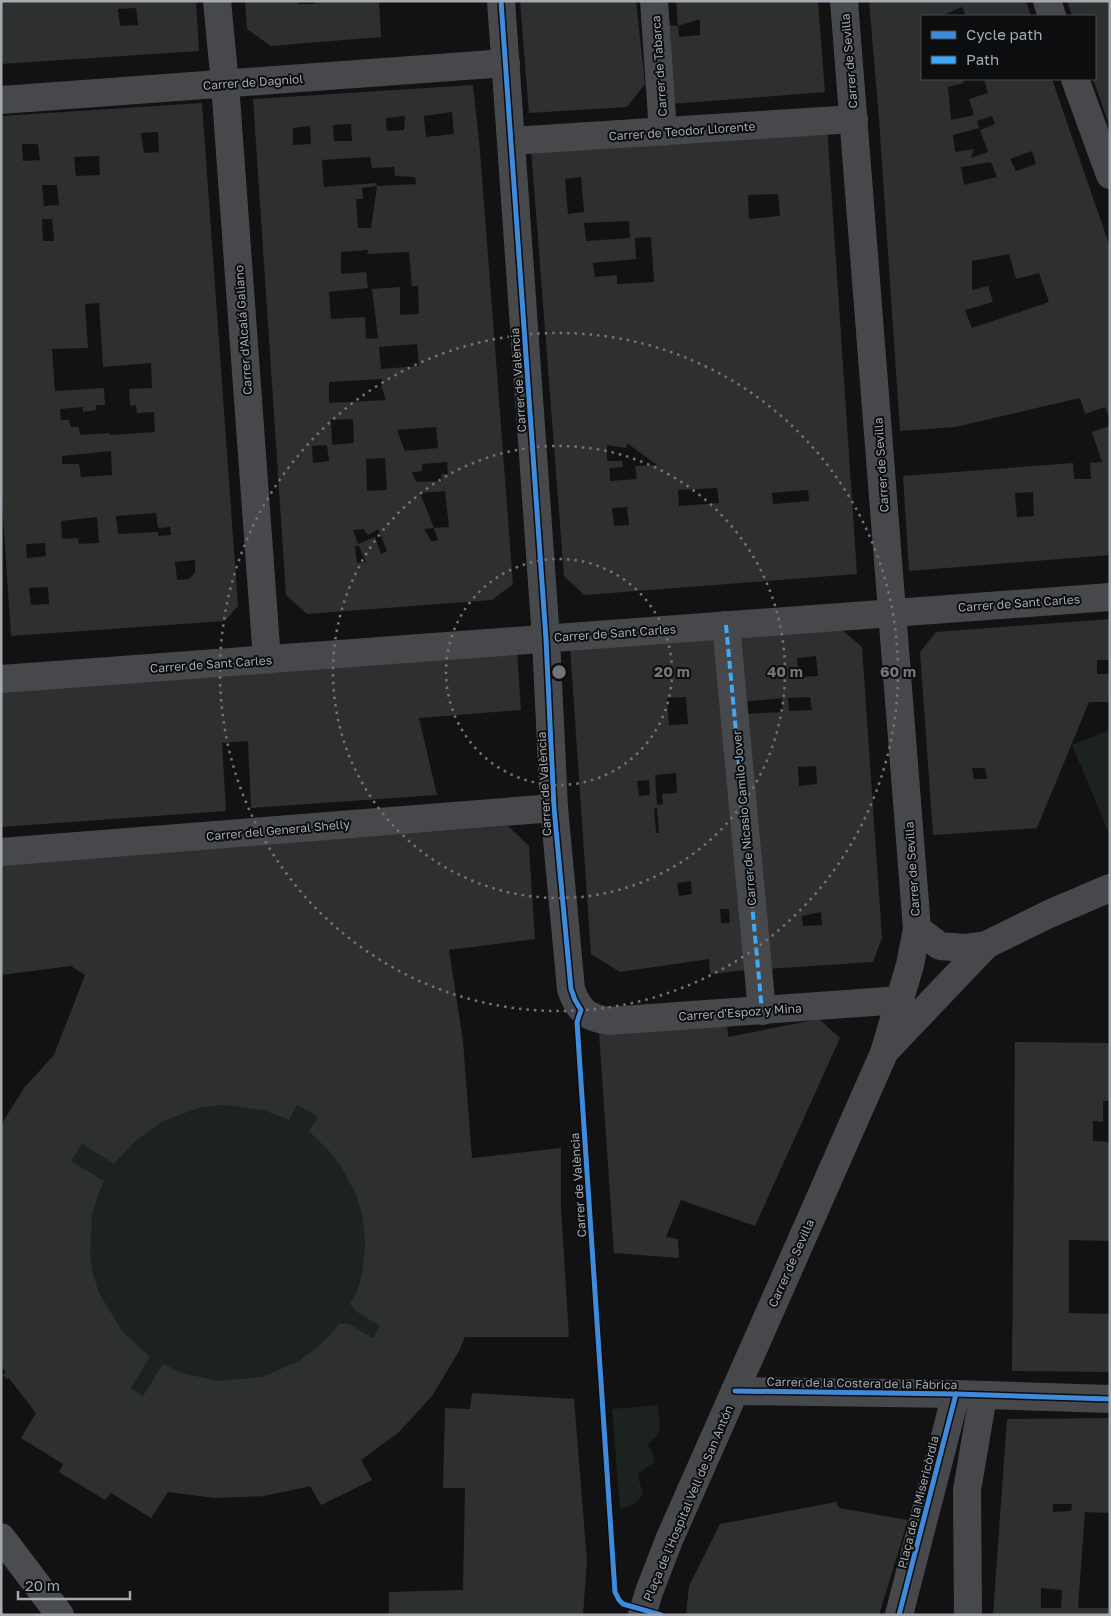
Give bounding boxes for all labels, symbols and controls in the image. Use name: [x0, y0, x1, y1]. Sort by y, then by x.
street label: Carrer de Sevilla: [837, 13, 861, 109]
street label: Carrer de Tabarca: [648, 15, 670, 117]
legend: [921, 15, 1096, 80]
text: Cycle path: [966, 25, 1042, 43]
text: Path: [966, 50, 999, 68]
street label: Carrer de Dagniol: [202, 71, 304, 93]
street label: Carrer de Teodor Llorente: [608, 118, 756, 144]
street label: Carrer d'Alcalá Galiano: [231, 265, 255, 395]
street label: Carrer de València: [507, 327, 529, 433]
street label: Carrer de Sevilla: [870, 417, 892, 513]
street label: Carrer de Sant Carles: [957, 591, 1081, 615]
street label: Carrer de Sant Carles: [553, 621, 677, 645]
street label: Carrer de Sant Carles: [149, 652, 273, 676]
text: 20 m: [654, 662, 690, 680]
text: 40 m: [767, 662, 803, 680]
text: 60 m: [880, 662, 916, 680]
centre of rings: [550, 663, 568, 681]
street label: Carrer de Nicasio Camilo Jover: [729, 729, 759, 906]
street label: Carrer de València: [534, 731, 554, 837]
street label: Carrer del General Shelly: [206, 816, 351, 844]
street label: Carrer de Sevilla: [901, 821, 923, 917]
street label: Carrer d'Espoz y Mina: [678, 1000, 802, 1024]
street label: Carrer de València: [567, 1132, 589, 1238]
street label: Carrer de Sevilla: [765, 1217, 817, 1309]
street label: Carrer de la Costera de la Fàbrica: [766, 1374, 958, 1392]
street label: Plaça de l'Hospital Vell de San Antón: [640, 1403, 736, 1603]
street label: Plaça de la Misericòrdia: [894, 1434, 942, 1570]
scale bar: [18, 1568, 130, 1600]
text: 20 m: [25, 1576, 60, 1594]

